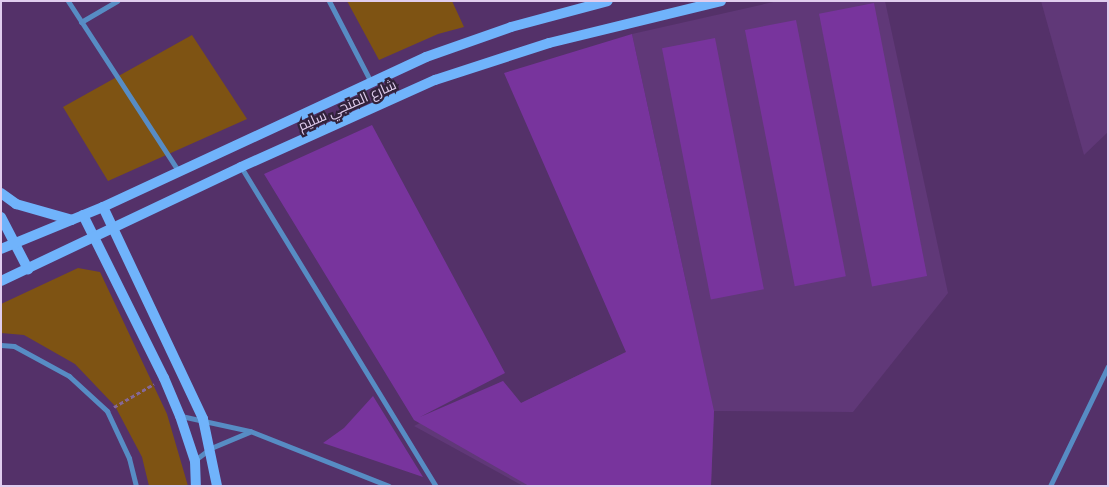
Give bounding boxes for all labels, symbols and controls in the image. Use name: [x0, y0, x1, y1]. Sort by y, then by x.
street label: شارع المنجي سليم: [295, 76, 399, 134]

